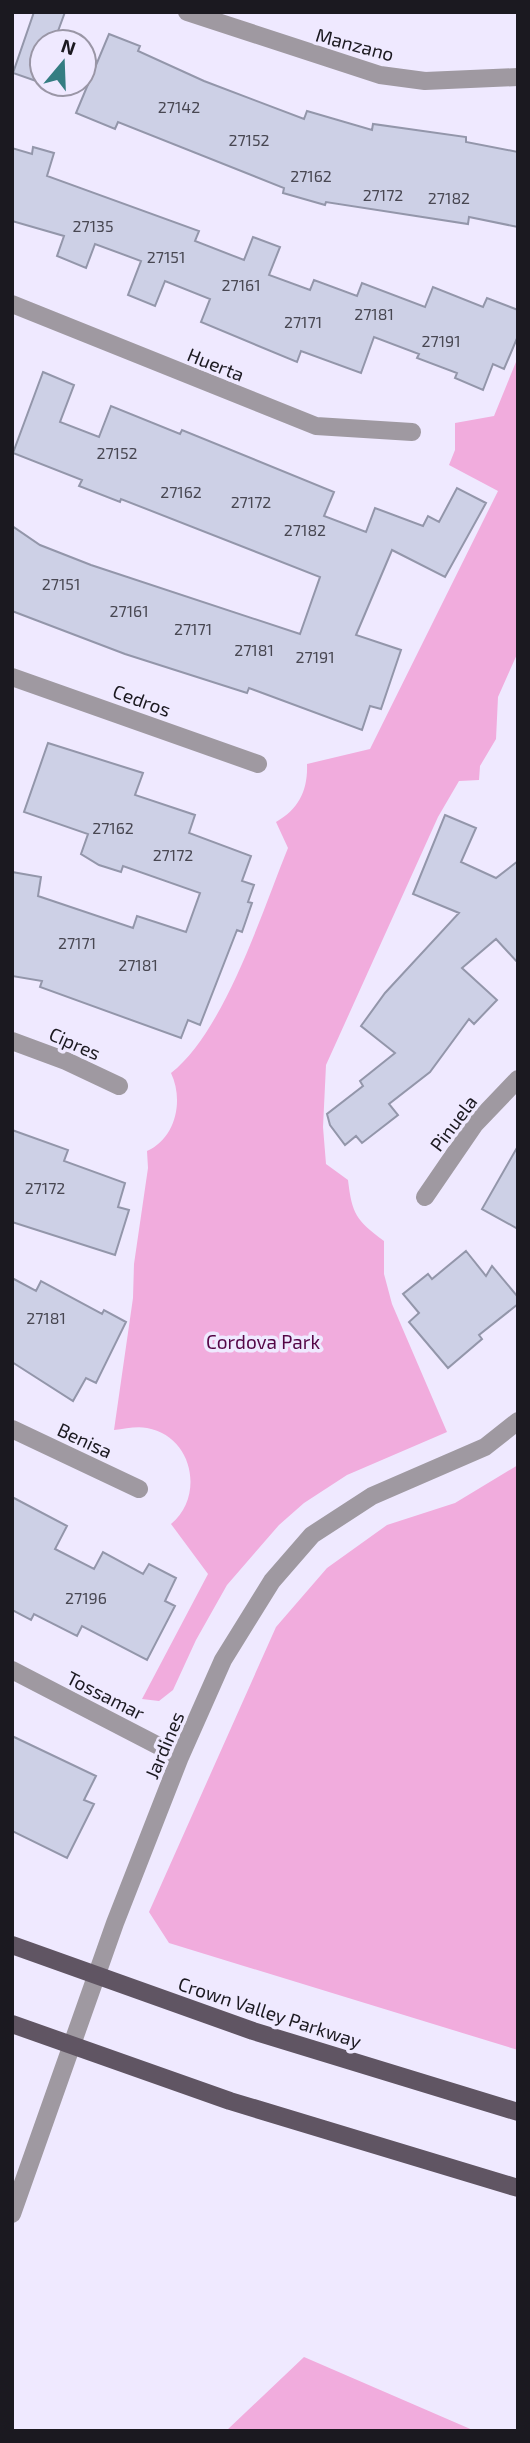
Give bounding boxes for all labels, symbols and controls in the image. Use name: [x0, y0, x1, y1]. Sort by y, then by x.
street label: Manzano: [313, 23, 397, 65]
north arrow: [28, 28, 98, 98]
text: N: [58, 33, 79, 60]
house number: 27142: [158, 97, 200, 116]
house number: 27152: [228, 130, 270, 149]
house number: 27162: [290, 166, 332, 185]
house number: 27172: [363, 185, 403, 204]
house number: 27182: [428, 188, 470, 207]
house number: 27135: [72, 216, 114, 235]
house number: 27151: [147, 247, 185, 266]
house number: 27161: [221, 275, 261, 294]
house number: 27181: [354, 304, 394, 323]
house number: 27171: [284, 312, 322, 331]
house number: 27191: [421, 331, 461, 350]
street label: Huerta: [184, 342, 248, 386]
house number: 27152: [96, 443, 138, 462]
house number: 27162: [160, 482, 202, 501]
house number: 27172: [231, 492, 271, 511]
house number: 27182: [284, 520, 326, 539]
house number: 27151: [42, 574, 80, 593]
house number: 27161: [109, 601, 149, 620]
house number: 27171: [174, 619, 212, 638]
house number: 27181: [234, 640, 274, 659]
house number: 27191: [295, 647, 335, 666]
street label: Cedros: [110, 679, 174, 721]
house number: 27162: [92, 818, 134, 837]
house number: 27172: [153, 845, 193, 864]
house number: 27171: [58, 933, 96, 952]
house number: 27181: [118, 955, 158, 974]
street label: Cipres: [46, 1022, 104, 1064]
street label: Pinuela: [425, 1090, 481, 1156]
house number: 27172: [25, 1178, 65, 1197]
house number: 27181: [26, 1308, 66, 1327]
park label: Cordova Park: [206, 1330, 320, 1353]
street label: Benisa: [54, 1417, 116, 1463]
house number: 27196: [65, 1588, 107, 1607]
street label: Tossamar: [63, 1666, 149, 1725]
street label: Jardines: [140, 1708, 188, 1782]
street label: Crown Valley Parkway: [176, 1972, 364, 2052]

